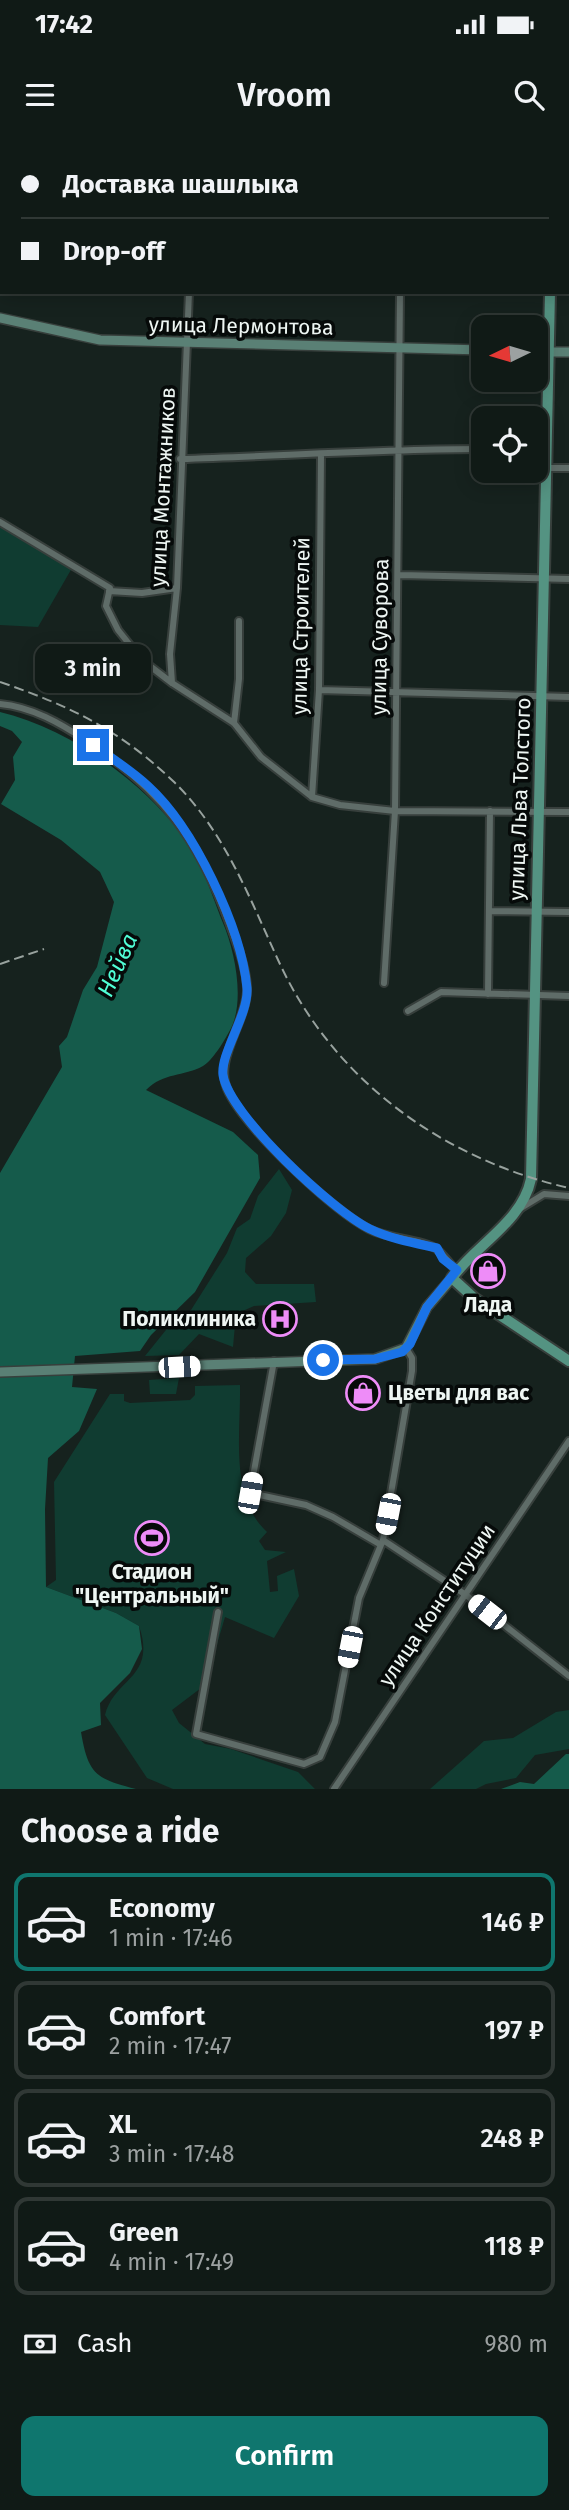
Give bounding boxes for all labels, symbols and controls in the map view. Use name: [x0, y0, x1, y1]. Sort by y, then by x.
text: 17:42: [35, 9, 93, 40]
icon: menu: [21, 76, 59, 114]
text: Vroom: [237, 76, 332, 114]
icon: search: [510, 76, 548, 114]
text: Доставка шашлыка: [63, 169, 299, 200]
text: Drop-off: [63, 236, 165, 267]
street label: улица Лермонтова: [148, 311, 334, 341]
north arrow: [471, 315, 548, 392]
map controls: [471, 315, 548, 483]
street label: улица Монтажников: [145, 386, 181, 588]
button: locate: [471, 406, 548, 483]
street label: улица Строителей: [286, 537, 316, 715]
street label: улица Суворова: [366, 558, 394, 716]
callout: 3 min: [35, 644, 151, 692]
text: 3 min: [65, 654, 121, 682]
street label: улица Льва Толстого: [503, 697, 537, 901]
route end: [77, 729, 109, 761]
water label: Нейва: [91, 929, 143, 1001]
shop icon: Лада: [469, 1252, 507, 1290]
place label: Лада: [464, 1292, 512, 1318]
hospital icon: Поликлиника: [261, 1300, 299, 1338]
place label: Поликлиника: [122, 1306, 256, 1332]
route start: [307, 1344, 339, 1376]
car: [158, 1355, 201, 1379]
shop icon: Цветы для вас: [344, 1374, 382, 1412]
place label: Цветы для вас: [388, 1380, 529, 1406]
car: [237, 1470, 264, 1516]
car: [374, 1491, 403, 1537]
sports icon: Стадион "Центральный": [133, 1519, 171, 1557]
street label: улица Конституции: [373, 1519, 501, 1691]
place label: Стадион "Центральный": [75, 1559, 229, 1609]
car: [464, 1591, 511, 1633]
car: [336, 1624, 365, 1670]
text: Choose a ride: [21, 1812, 219, 1850]
icon: car: [25, 1891, 88, 1954]
text: Economy: [109, 1893, 215, 1924]
text: 146 ₽: [482, 1907, 544, 1938]
text: 1 min · 17:46: [109, 1924, 233, 1952]
icon: car: [25, 1999, 88, 2062]
text: Comfort: [109, 2001, 205, 2032]
text: 197 ₽: [485, 2015, 544, 2046]
text: 2 min · 17:47: [109, 2032, 231, 2060]
icon: car: [25, 2107, 88, 2170]
text: XL: [109, 2109, 137, 2140]
text: 248 ₽: [480, 2123, 544, 2154]
text: 3 min · 17:48: [109, 2140, 234, 2168]
icon: car: [25, 2215, 88, 2278]
text: Green: [109, 2217, 179, 2248]
text: 118 ₽: [484, 2231, 544, 2262]
text: 4 min · 17:49: [109, 2248, 234, 2276]
icon: cash: [21, 2325, 59, 2363]
text: Cash: [77, 2328, 133, 2359]
text: 980 m: [485, 2330, 548, 2358]
button: Confirm: [21, 2416, 548, 2496]

